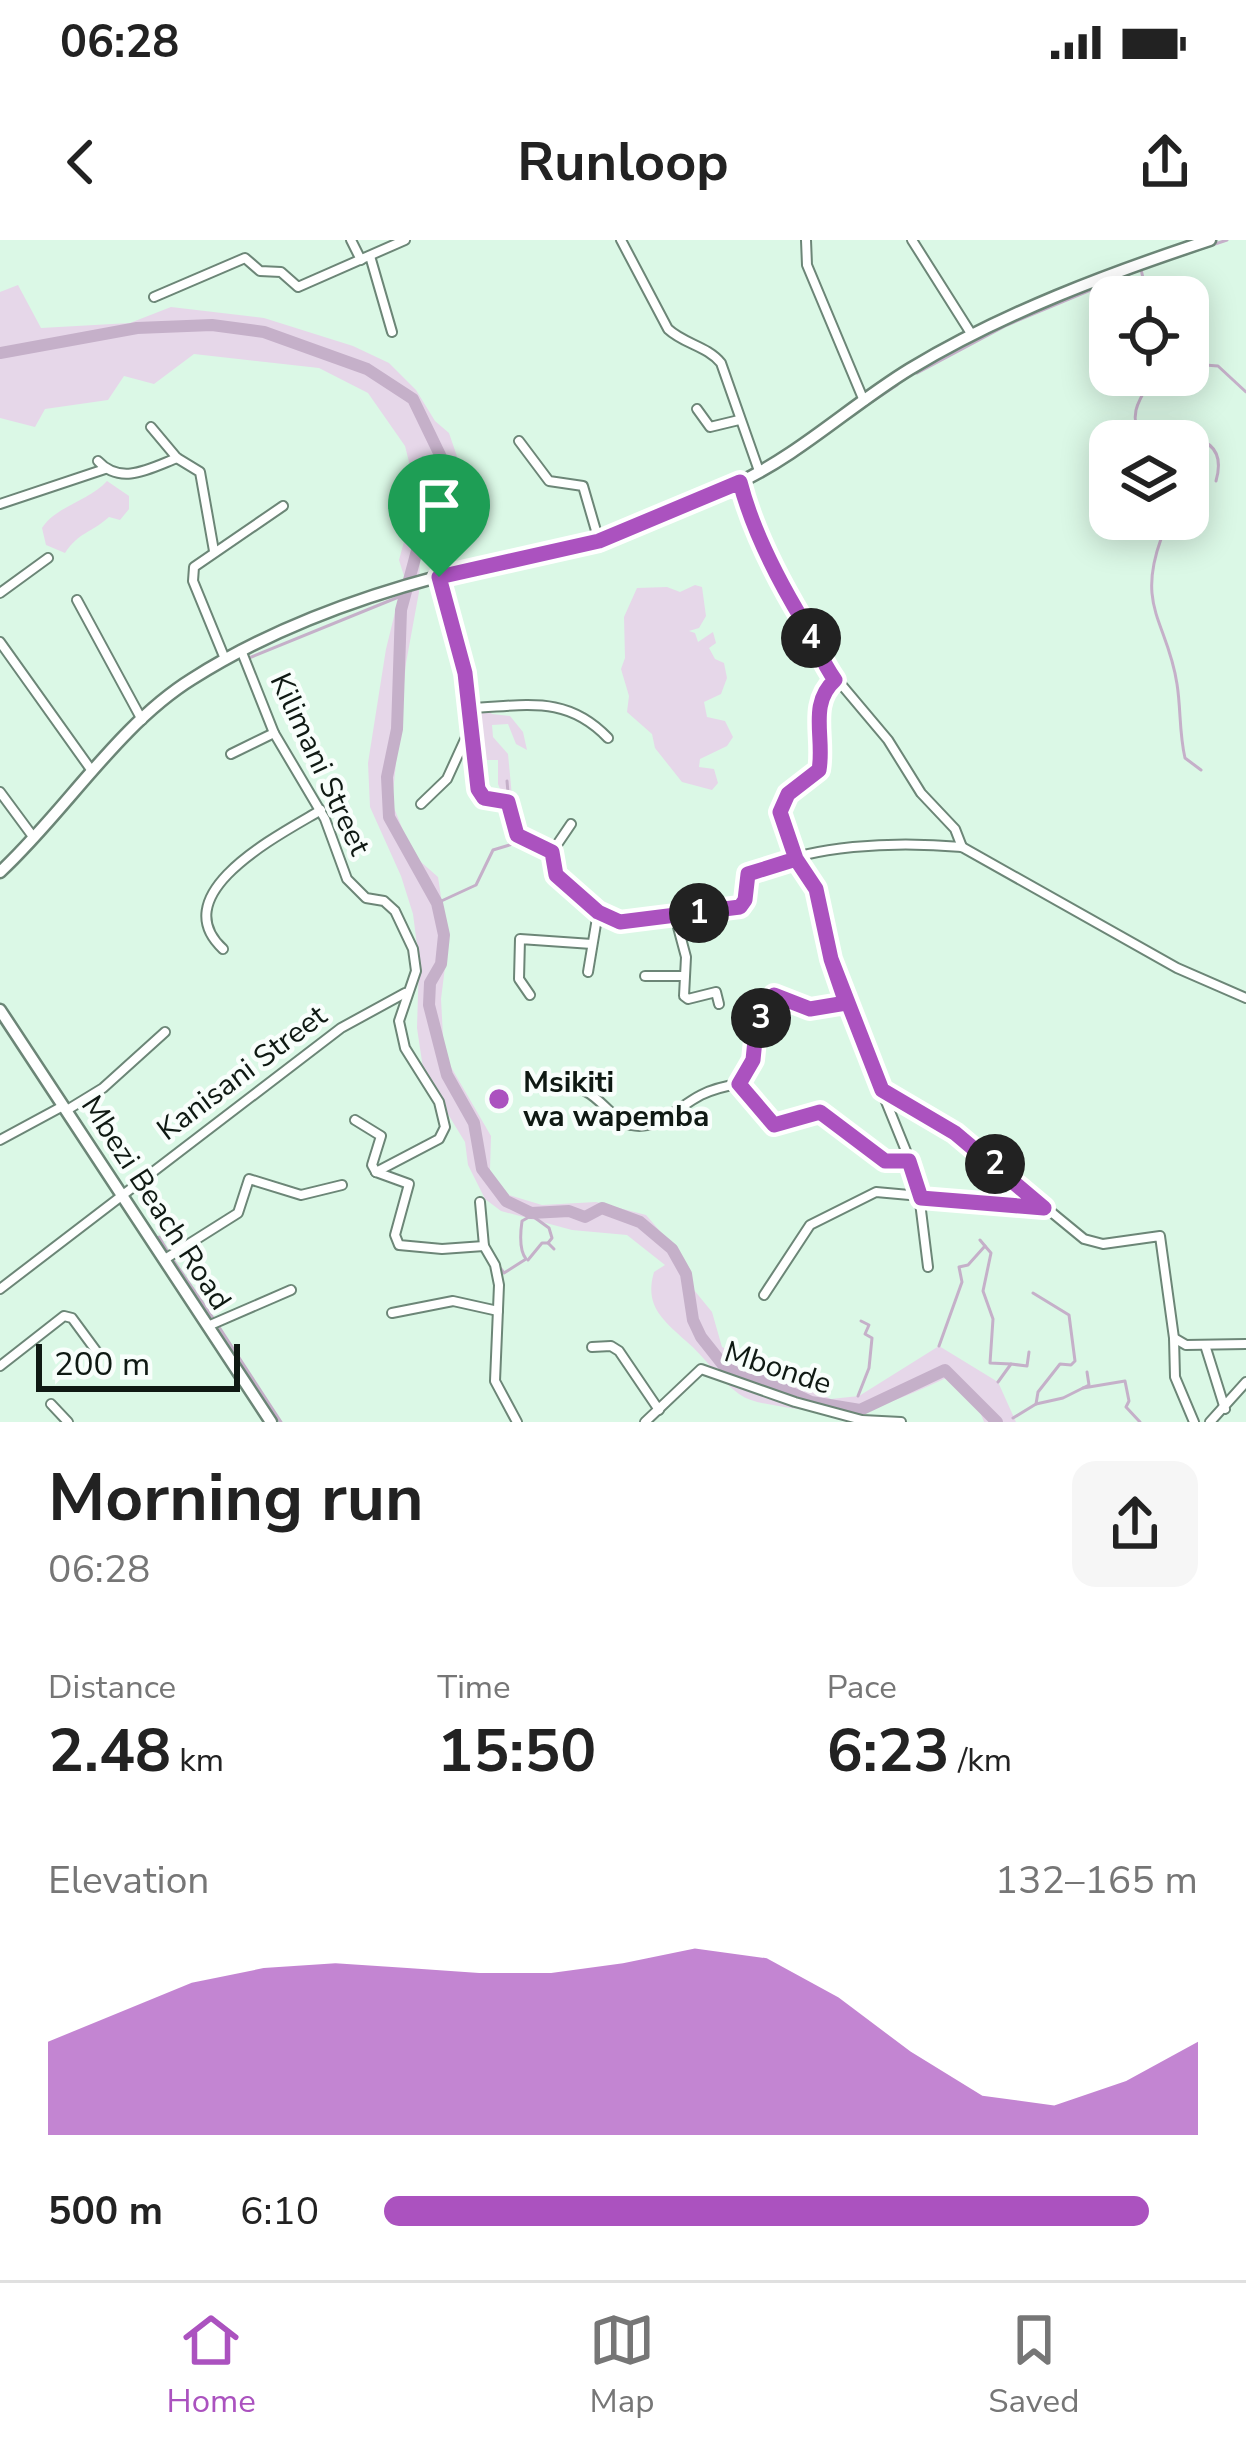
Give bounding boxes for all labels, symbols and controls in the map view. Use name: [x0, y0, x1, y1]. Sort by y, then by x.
text: 06:28: [60, 12, 179, 73]
text: Runloop: [517, 125, 729, 199]
icon: back: [48, 129, 114, 195]
icon: share: [1132, 129, 1198, 195]
map controls: [1089, 276, 1209, 540]
button: locate: [1089, 276, 1209, 396]
button: layers: [1089, 420, 1209, 540]
pin: [388, 454, 490, 577]
icon: arrive: [406, 472, 472, 538]
pin: 4: [781, 608, 841, 668]
text: 4: [801, 615, 821, 660]
street label: Kilimani Street: [260, 666, 380, 862]
pin: 1: [669, 883, 729, 943]
text: 1: [689, 890, 709, 935]
pin: 3: [731, 988, 791, 1048]
street label: Kanisani Street: [149, 995, 336, 1150]
text: 3: [751, 995, 771, 1040]
place label: Msikiti wa wapemba: [523, 1062, 709, 1137]
marker: Msikiti wa wapemba: [486, 1086, 512, 1112]
street label: Mbezi Beach Road: [71, 1088, 241, 1318]
pin: 2: [965, 1134, 1025, 1194]
text: 2: [985, 1141, 1005, 1186]
street label: Mbonde: [719, 1331, 837, 1405]
scale bar: [36, 1338, 240, 1391]
text: 200 m: [54, 1342, 150, 1387]
text: Morning run: [48, 1453, 424, 1543]
button: share: [1072, 1461, 1198, 1587]
text: 06:28: [48, 1543, 151, 1596]
text: Distance: [48, 1665, 176, 1710]
text: Time: [437, 1665, 511, 1710]
text: Pace: [827, 1665, 897, 1710]
text: 2.48: [48, 1710, 171, 1792]
text: 15:50: [437, 1710, 596, 1792]
text: 6:23: [827, 1710, 950, 1792]
text: km: [171, 1738, 224, 1783]
text: /km: [950, 1738, 1012, 1783]
text: Elevation: [48, 1854, 209, 1907]
text: 132–165 m: [995, 1854, 1198, 1907]
text: 500 m: [48, 2185, 163, 2238]
text: 6:10: [240, 2185, 319, 2238]
tab: Home: [167, 2307, 256, 2424]
tab: Map: [589, 2307, 655, 2424]
tab: Saved: [988, 2307, 1079, 2424]

